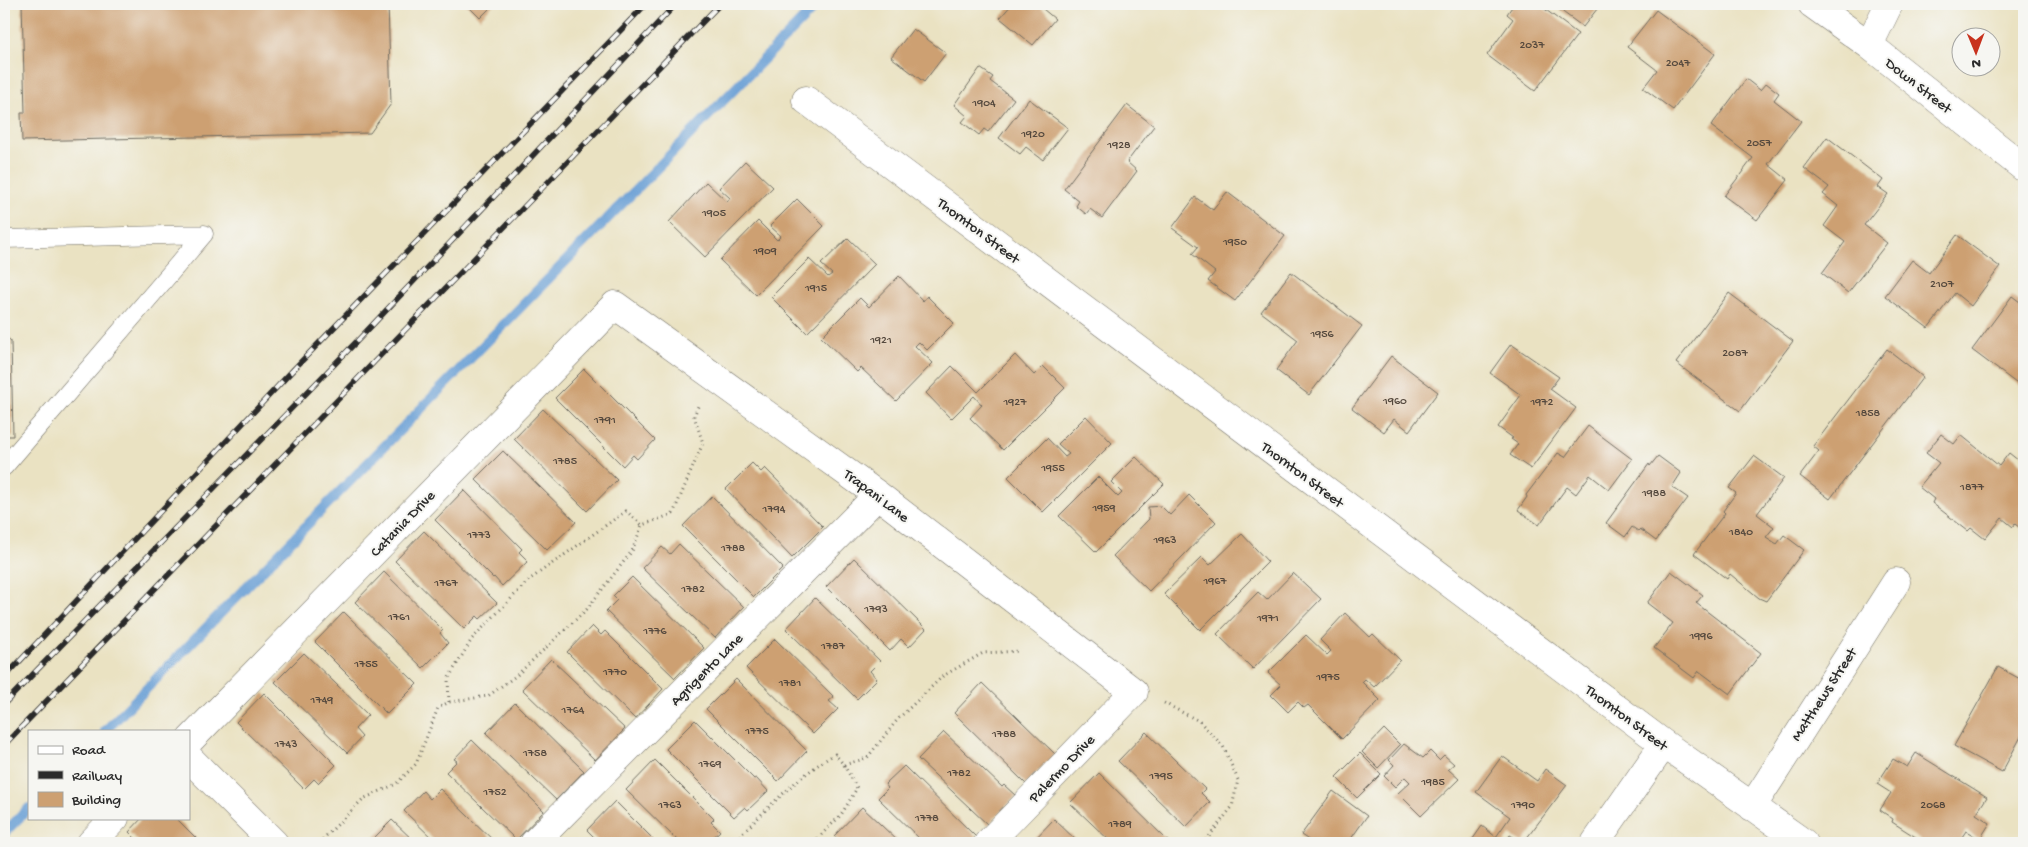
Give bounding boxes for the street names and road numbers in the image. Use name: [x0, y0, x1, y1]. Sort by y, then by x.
street label: Down Street: [1880, 54, 1956, 119]
street label: Thornton Street: [932, 194, 1024, 270]
street label: Thornton Street: [1256, 438, 1348, 514]
street label: Trapani Lane: [839, 465, 912, 527]
street label: Catania Drive: [367, 487, 440, 562]
street label: Agrigento Lane: [667, 630, 748, 711]
street label: Matthews Street: [1788, 644, 1863, 745]
street label: Thornton Street: [1580, 681, 1672, 757]
street label: Palermo Drive: [1025, 731, 1100, 808]

